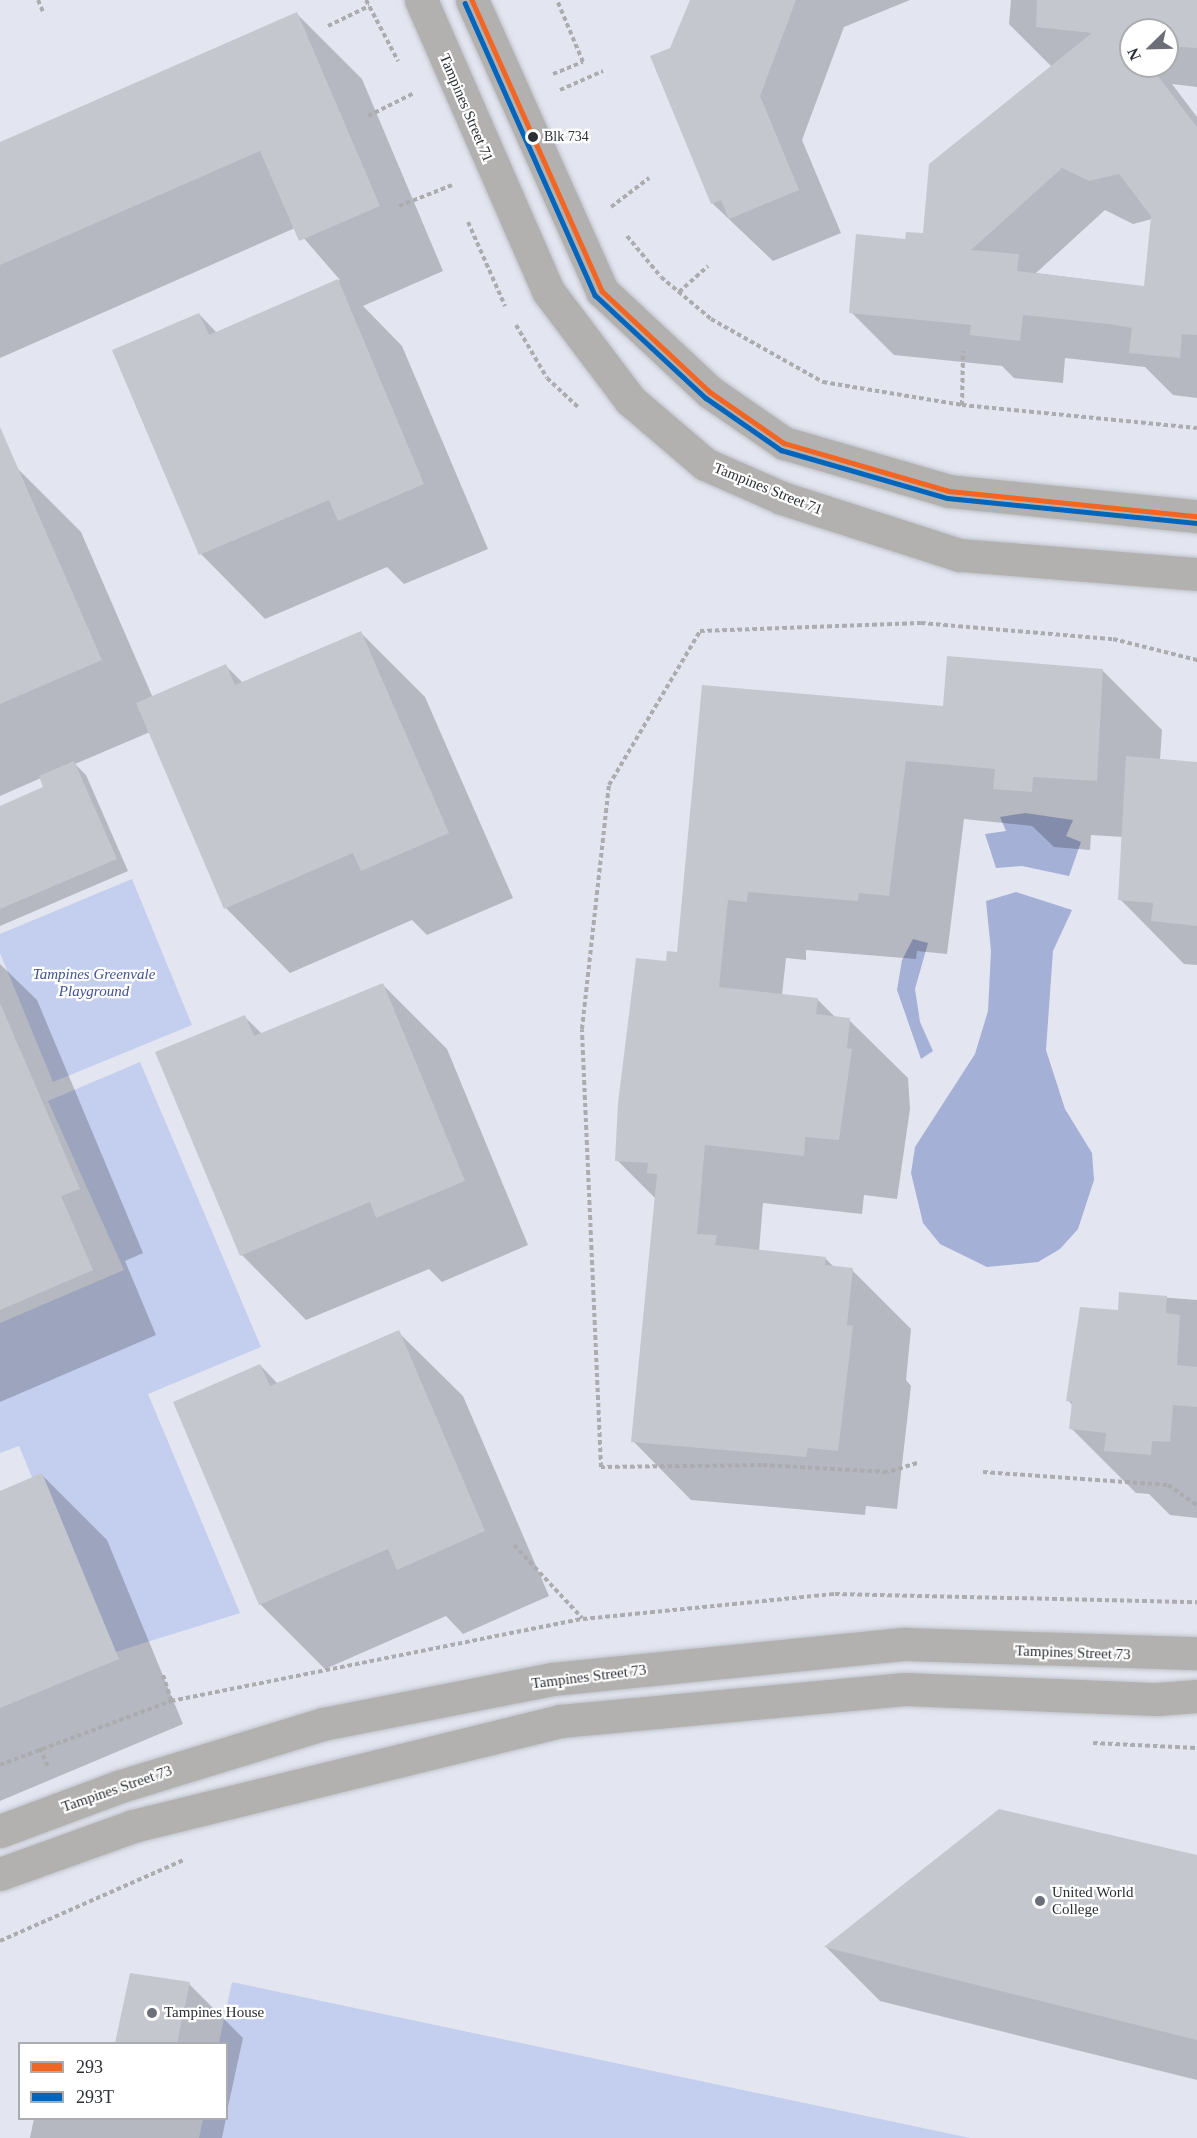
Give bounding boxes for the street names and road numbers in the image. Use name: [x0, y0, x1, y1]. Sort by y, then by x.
street label: Tampines Street 71: [435, 51, 497, 165]
street label: Tampines Street 71: [711, 459, 825, 519]
street label: Tampines Street 73: [1015, 1642, 1131, 1664]
street label: Tampines Street 73: [531, 1661, 647, 1693]
street label: Tampines Street 73: [59, 1762, 175, 1816]

